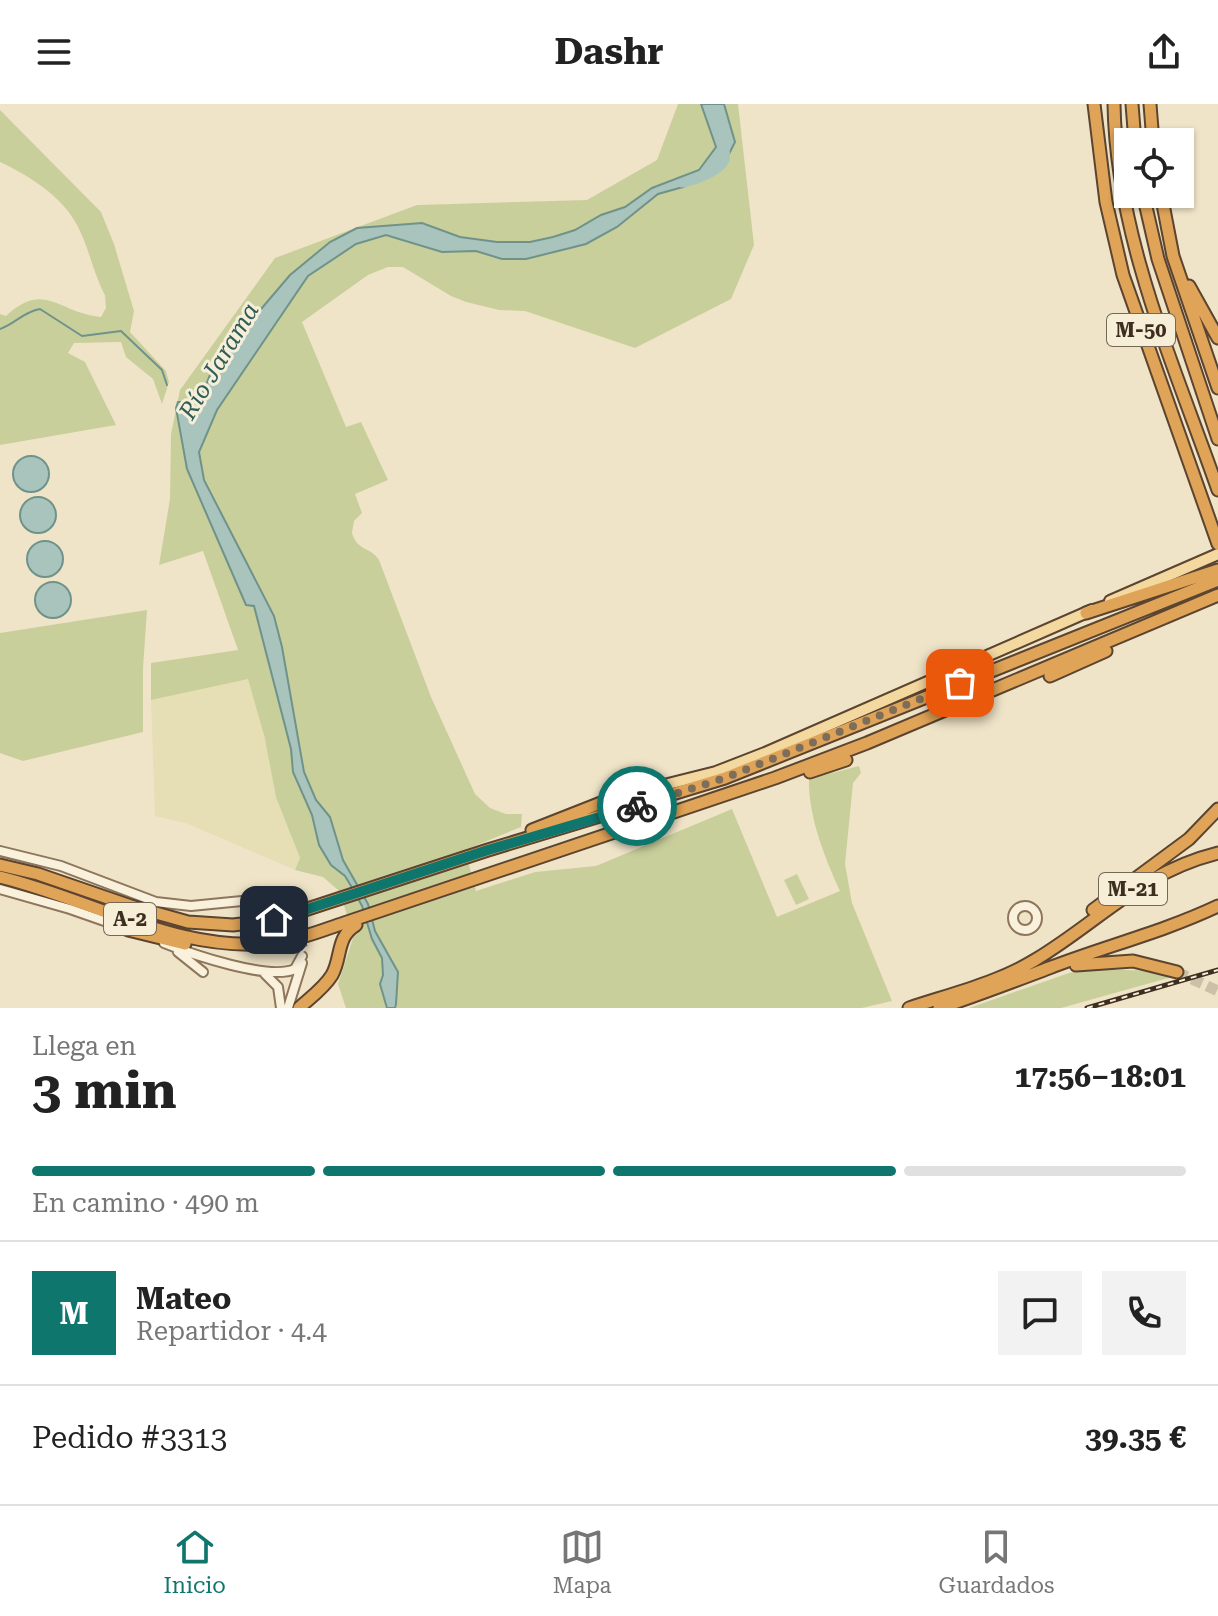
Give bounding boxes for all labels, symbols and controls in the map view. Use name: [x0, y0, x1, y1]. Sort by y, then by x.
icon: menu: [32, 30, 76, 74]
icon: share: [1142, 30, 1186, 74]
text: Dashr: [554, 31, 664, 73]
map controls: [1114, 128, 1194, 208]
button: locate: [1114, 128, 1194, 208]
water label: Río Jarama: [173, 298, 265, 425]
road number: M-50: [1107, 314, 1175, 346]
pin: [926, 649, 994, 717]
icon: bag: [938, 661, 982, 705]
courier: [597, 766, 677, 846]
icon: bike: [615, 784, 659, 828]
road number: M-21: [1099, 873, 1167, 905]
pin: [240, 886, 308, 954]
icon: home: [252, 898, 296, 942]
road number: A-2: [104, 903, 156, 935]
text: Llega en: [32, 1031, 136, 1061]
text: 17:56–18:01: [1014, 1059, 1186, 1094]
text: 3 min: [32, 1060, 177, 1121]
text: En camino · 490 m: [32, 1188, 259, 1218]
button: chat: [998, 1271, 1082, 1355]
button: phone: [1102, 1271, 1186, 1355]
text: Mateo: [136, 1281, 231, 1316]
text: M: [60, 1296, 88, 1331]
text: Repartidor · 4.4: [136, 1316, 327, 1346]
text: Pedido #3313: [32, 1420, 227, 1455]
text: 39.35 €: [1085, 1420, 1186, 1455]
tab: Inicio: [163, 1525, 226, 1598]
tab: Mapa: [553, 1525, 612, 1598]
tab: Guardados: [938, 1525, 1055, 1598]

